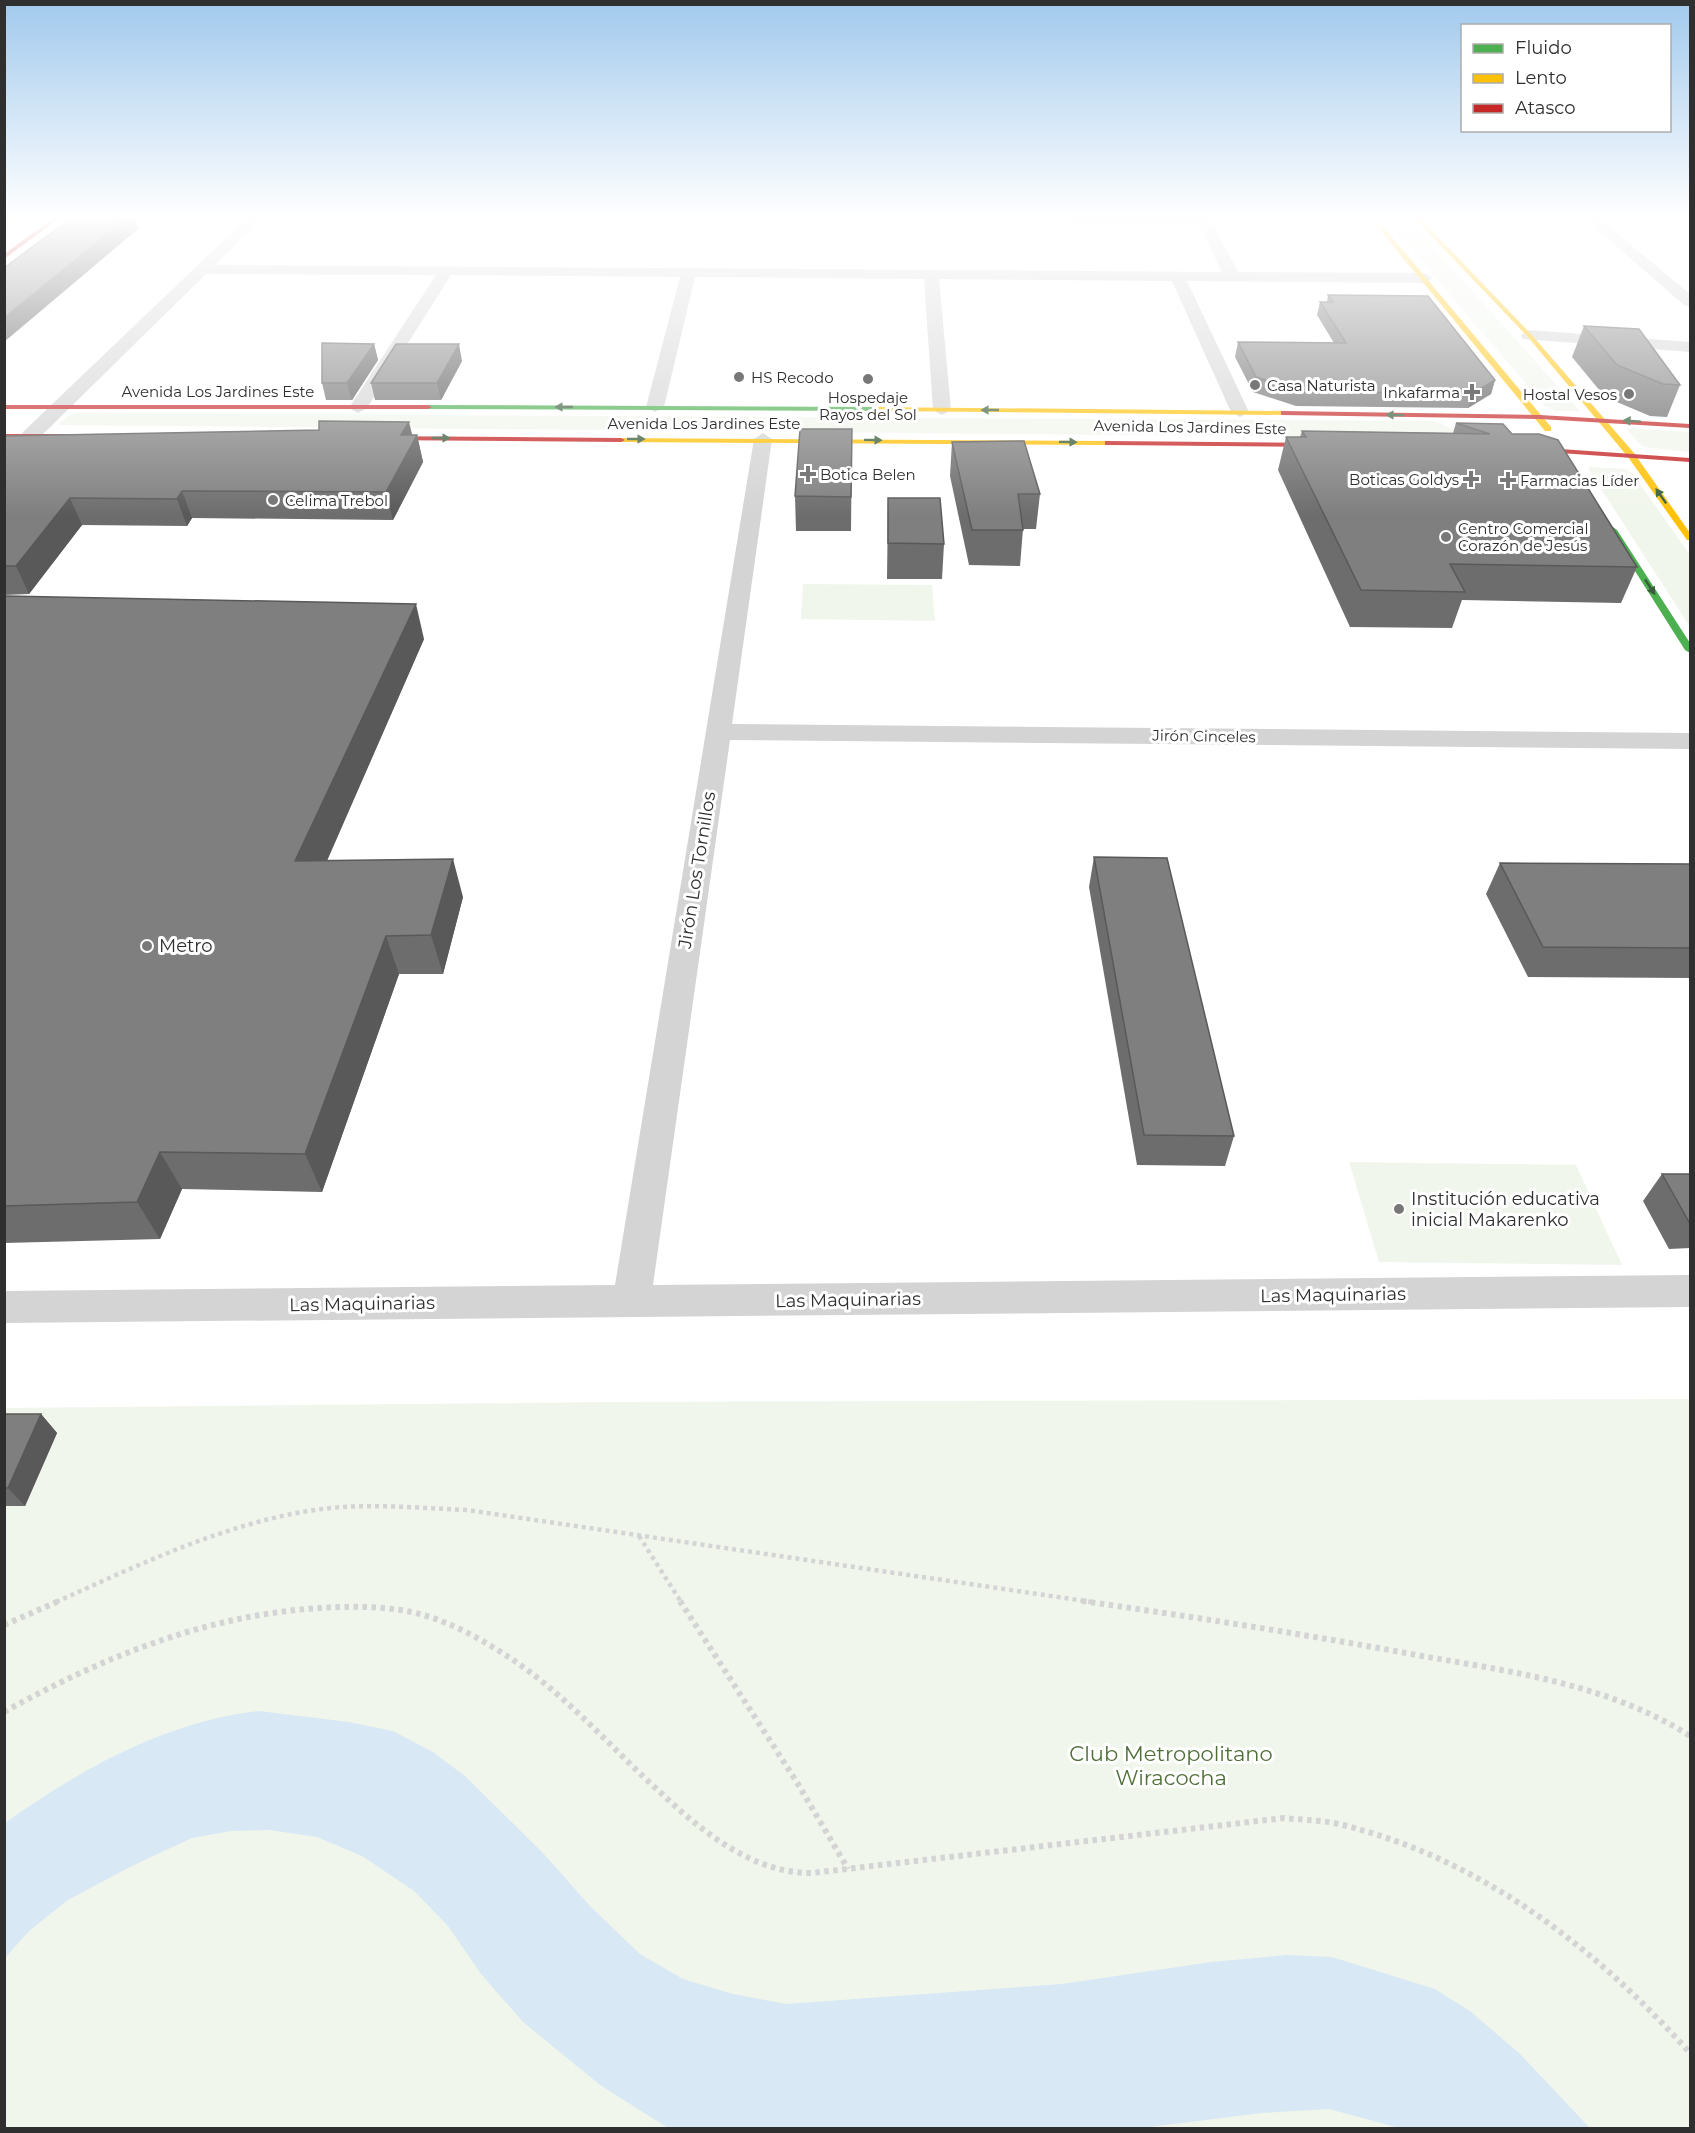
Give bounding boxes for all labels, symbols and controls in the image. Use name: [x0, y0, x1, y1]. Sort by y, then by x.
legend: [1461, 24, 1671, 132]
text: Fluido: [1515, 37, 1572, 59]
text: Lento: [1515, 67, 1567, 89]
text: Atasco: [1515, 97, 1575, 119]
place label: HS Recodo: [751, 368, 834, 387]
marker: HS Recodo: [732, 370, 746, 384]
marker: Hospedaje Rayos del Sol: [861, 372, 875, 386]
place label: Casa Naturista: [1267, 376, 1376, 395]
marker: Casa Naturista: [1248, 378, 1262, 392]
street label: Avenida Los Jardines Este: [122, 382, 314, 401]
place label: Inkafarma: [1383, 383, 1460, 402]
marker: Inkafarma: [1465, 385, 1479, 399]
place label: Hostal Vesos: [1523, 385, 1617, 404]
marker: Hostal Vesos: [1622, 387, 1636, 401]
place label: Hospedaje Rayos del Sol: [819, 388, 917, 424]
one-way arrow: [555, 402, 574, 412]
one-way arrow: [981, 405, 1000, 415]
one-way arrow: [1386, 410, 1405, 420]
street label: Avenida Los Jardines Este: [608, 414, 800, 433]
street label: Avenida Los Jardines Este: [1093, 416, 1287, 438]
one-way arrow: [1623, 416, 1642, 426]
one-way arrow: [431, 433, 450, 443]
one-way arrow: [626, 434, 645, 444]
one-way arrow: [863, 436, 882, 445]
one-way arrow: [1058, 437, 1077, 447]
place label: Botica Belen: [820, 465, 916, 484]
marker: Botica Belen: [801, 467, 815, 481]
place label: Boticas Goldys: [1349, 470, 1459, 489]
place label: Farmacias Líder: [1520, 471, 1639, 490]
marker: Boticas Goldys: [1464, 472, 1478, 486]
marker: Farmacias Líder: [1501, 473, 1515, 487]
one-way arrow: [1655, 489, 1667, 505]
place label: Celima Trebol: [285, 491, 388, 510]
marker: Celima Trebol: [266, 493, 280, 507]
place label: Centro Comercial Corazón de Jesús: [1458, 519, 1589, 555]
marker: Centro Comercial Corazón de Jesús: [1439, 530, 1453, 544]
one-way arrow: [1644, 579, 1655, 595]
street label: Jirón Cinceles: [1151, 726, 1256, 746]
street label: Jirón Los Tornillos: [674, 790, 720, 951]
place label: Metro: [159, 935, 213, 957]
marker: Metro: [140, 939, 154, 953]
place label: Institución educativa inicial Makarenko: [1411, 1188, 1600, 1231]
marker: Institución educativa inicial Makarenko: [1392, 1202, 1406, 1216]
street label: Las Maquinarias: [1260, 1283, 1406, 1307]
street label: Las Maquinarias: [775, 1288, 921, 1312]
street label: Las Maquinarias: [289, 1292, 435, 1316]
park label: Club Metropolitano Wiracocha: [1069, 1741, 1273, 1790]

